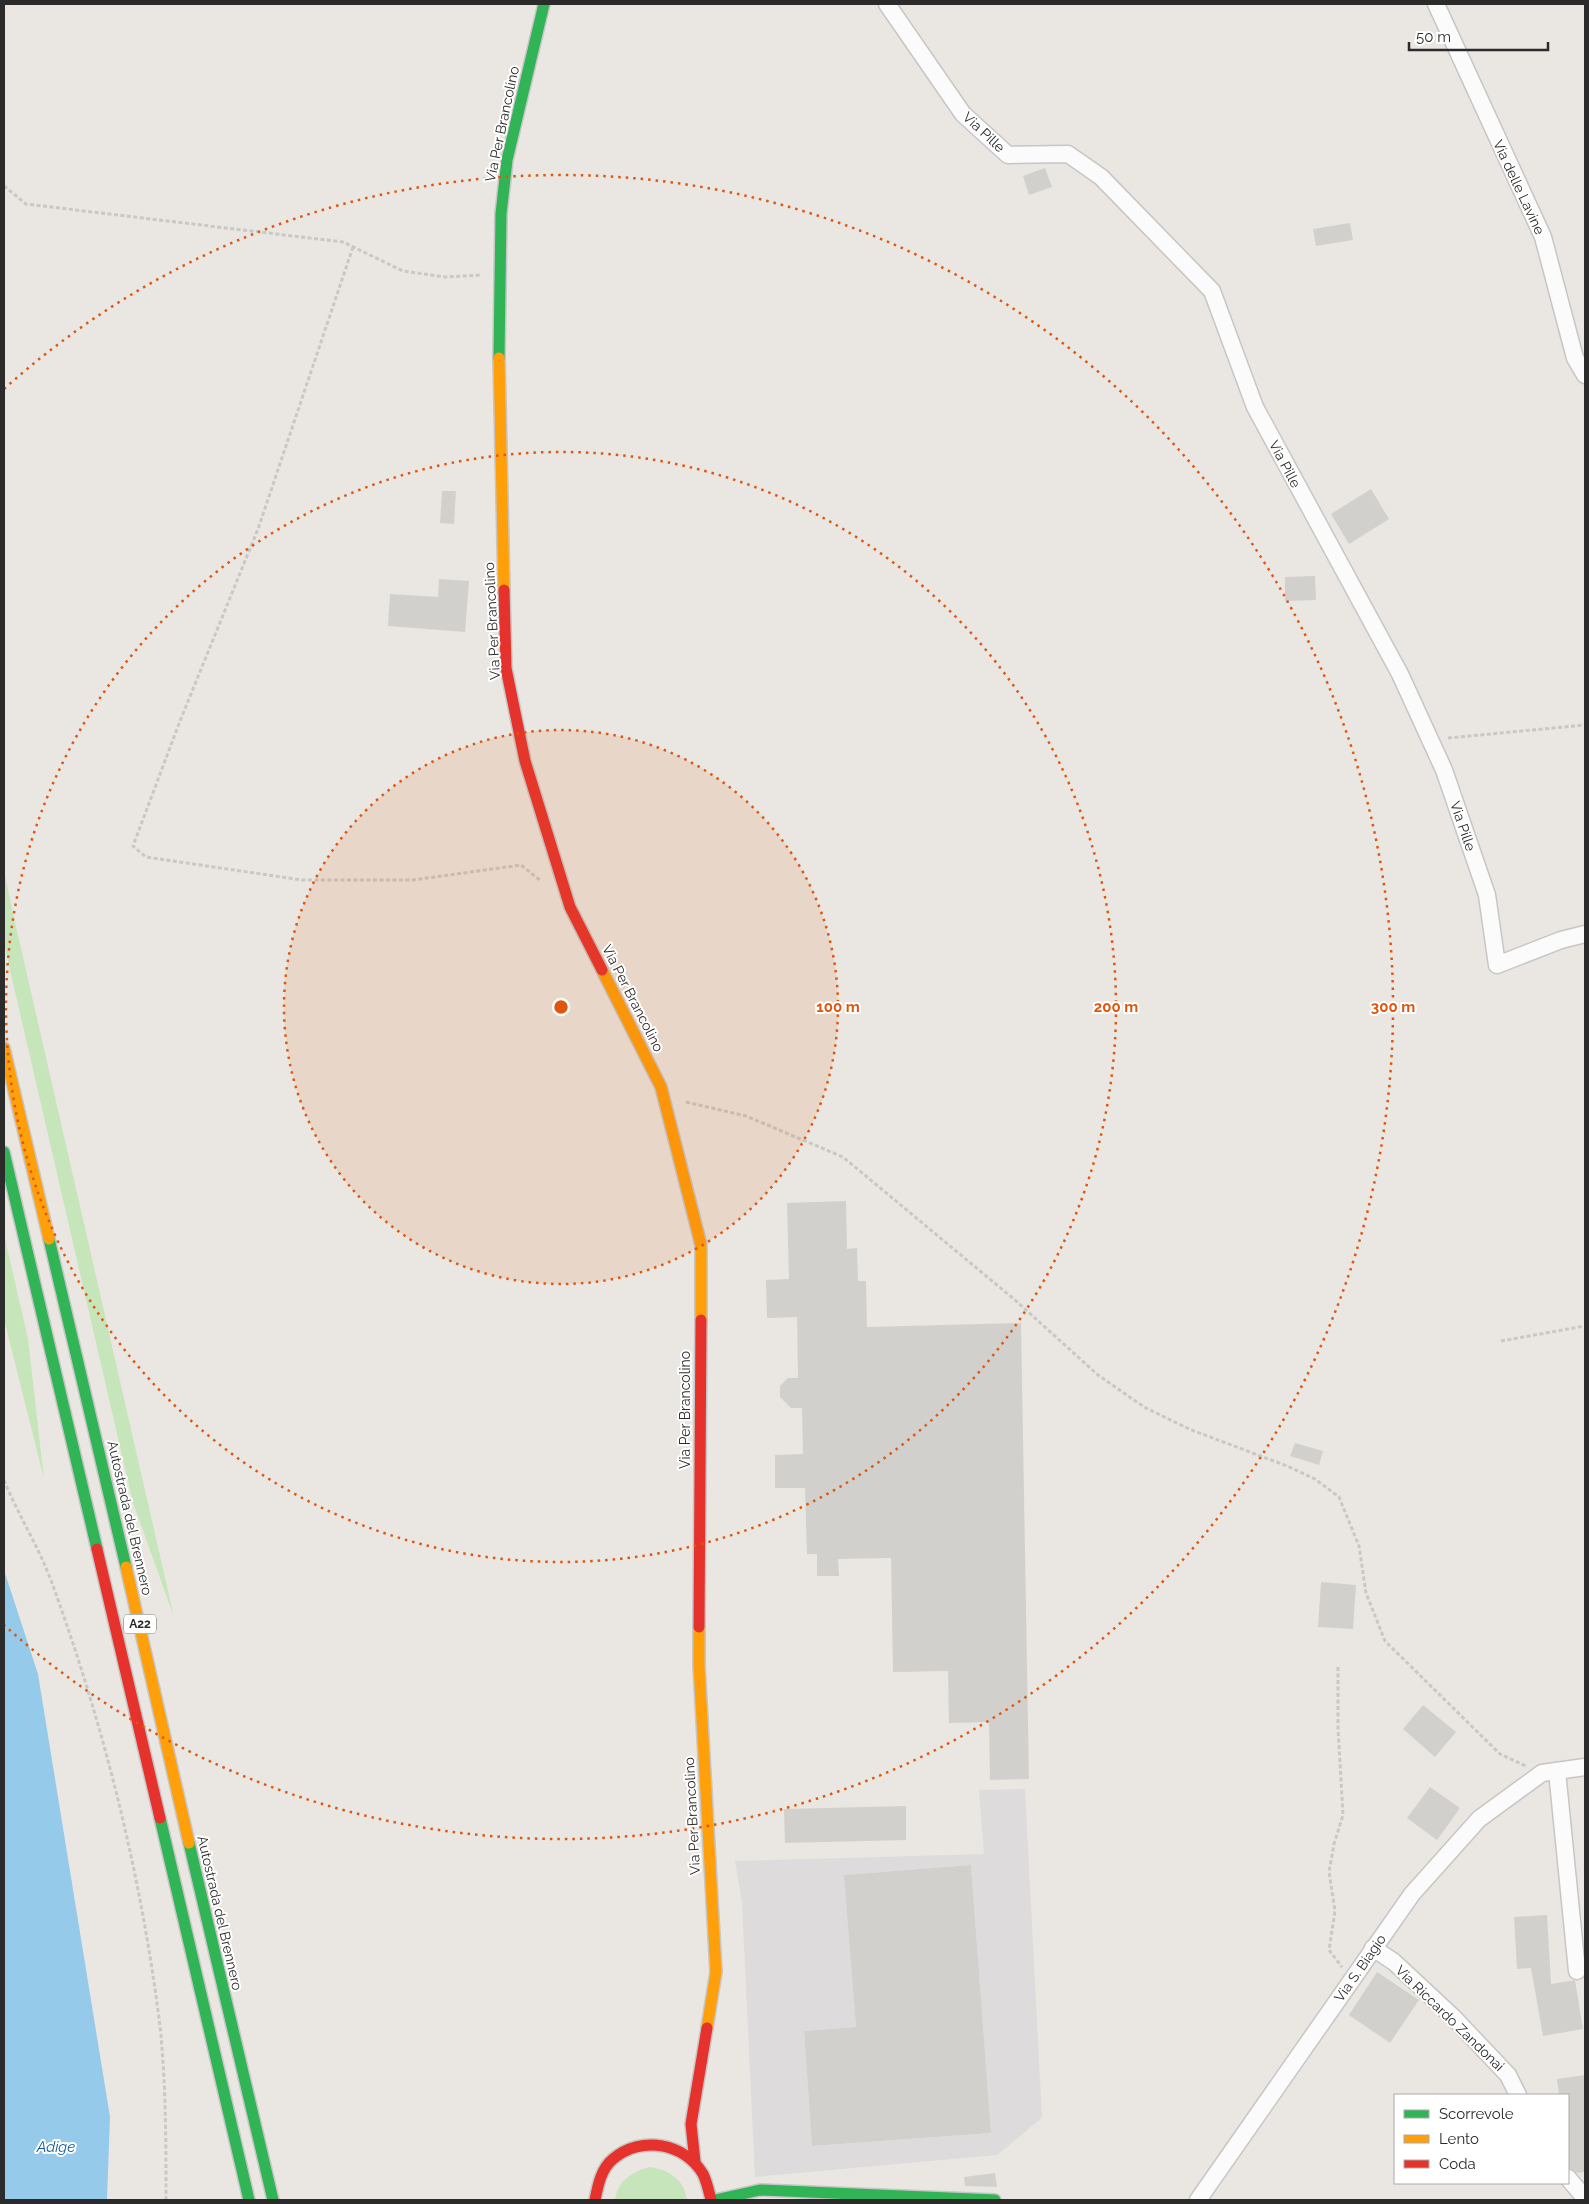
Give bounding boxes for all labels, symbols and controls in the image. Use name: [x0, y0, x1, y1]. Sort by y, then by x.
scale bar: [1409, 20, 1548, 52]
text: 50 m: [1416, 28, 1451, 46]
street label: Via Per Brancolino: [482, 65, 522, 183]
street label: Via Pille: [960, 109, 1008, 155]
street label: Via delle Lavine: [1490, 137, 1548, 237]
street label: Via Pille: [1266, 438, 1304, 490]
street label: Via Per Brancolino: [481, 562, 503, 680]
street label: Via Pille: [1447, 799, 1479, 853]
street label: Via Per Brancolino: [599, 942, 667, 1054]
centre of rings: [552, 998, 570, 1016]
text: 100 m: [816, 998, 860, 1016]
text: 200 m: [1094, 998, 1138, 1016]
text: 300 m: [1371, 998, 1415, 1016]
street label: Via Per Brancolino: [677, 1351, 693, 1469]
street label: Autostrada del Brennero: [104, 1439, 156, 1597]
road number: A22: [124, 1615, 156, 1634]
street label: Via Per Brancolino: [681, 1757, 703, 1875]
street label: Autostrada del Brennero: [194, 1834, 246, 1992]
street label: Via S. Biagio: [1331, 1931, 1389, 2005]
street label: Via Riccardo Zandonai: [1392, 1962, 1508, 2074]
legend: [1394, 2094, 1569, 2184]
text: Scorrevole: [1439, 2105, 1514, 2123]
text: Lento: [1439, 2130, 1479, 2148]
water label: Adige: [36, 2138, 75, 2156]
text: Coda: [1439, 2155, 1476, 2173]

